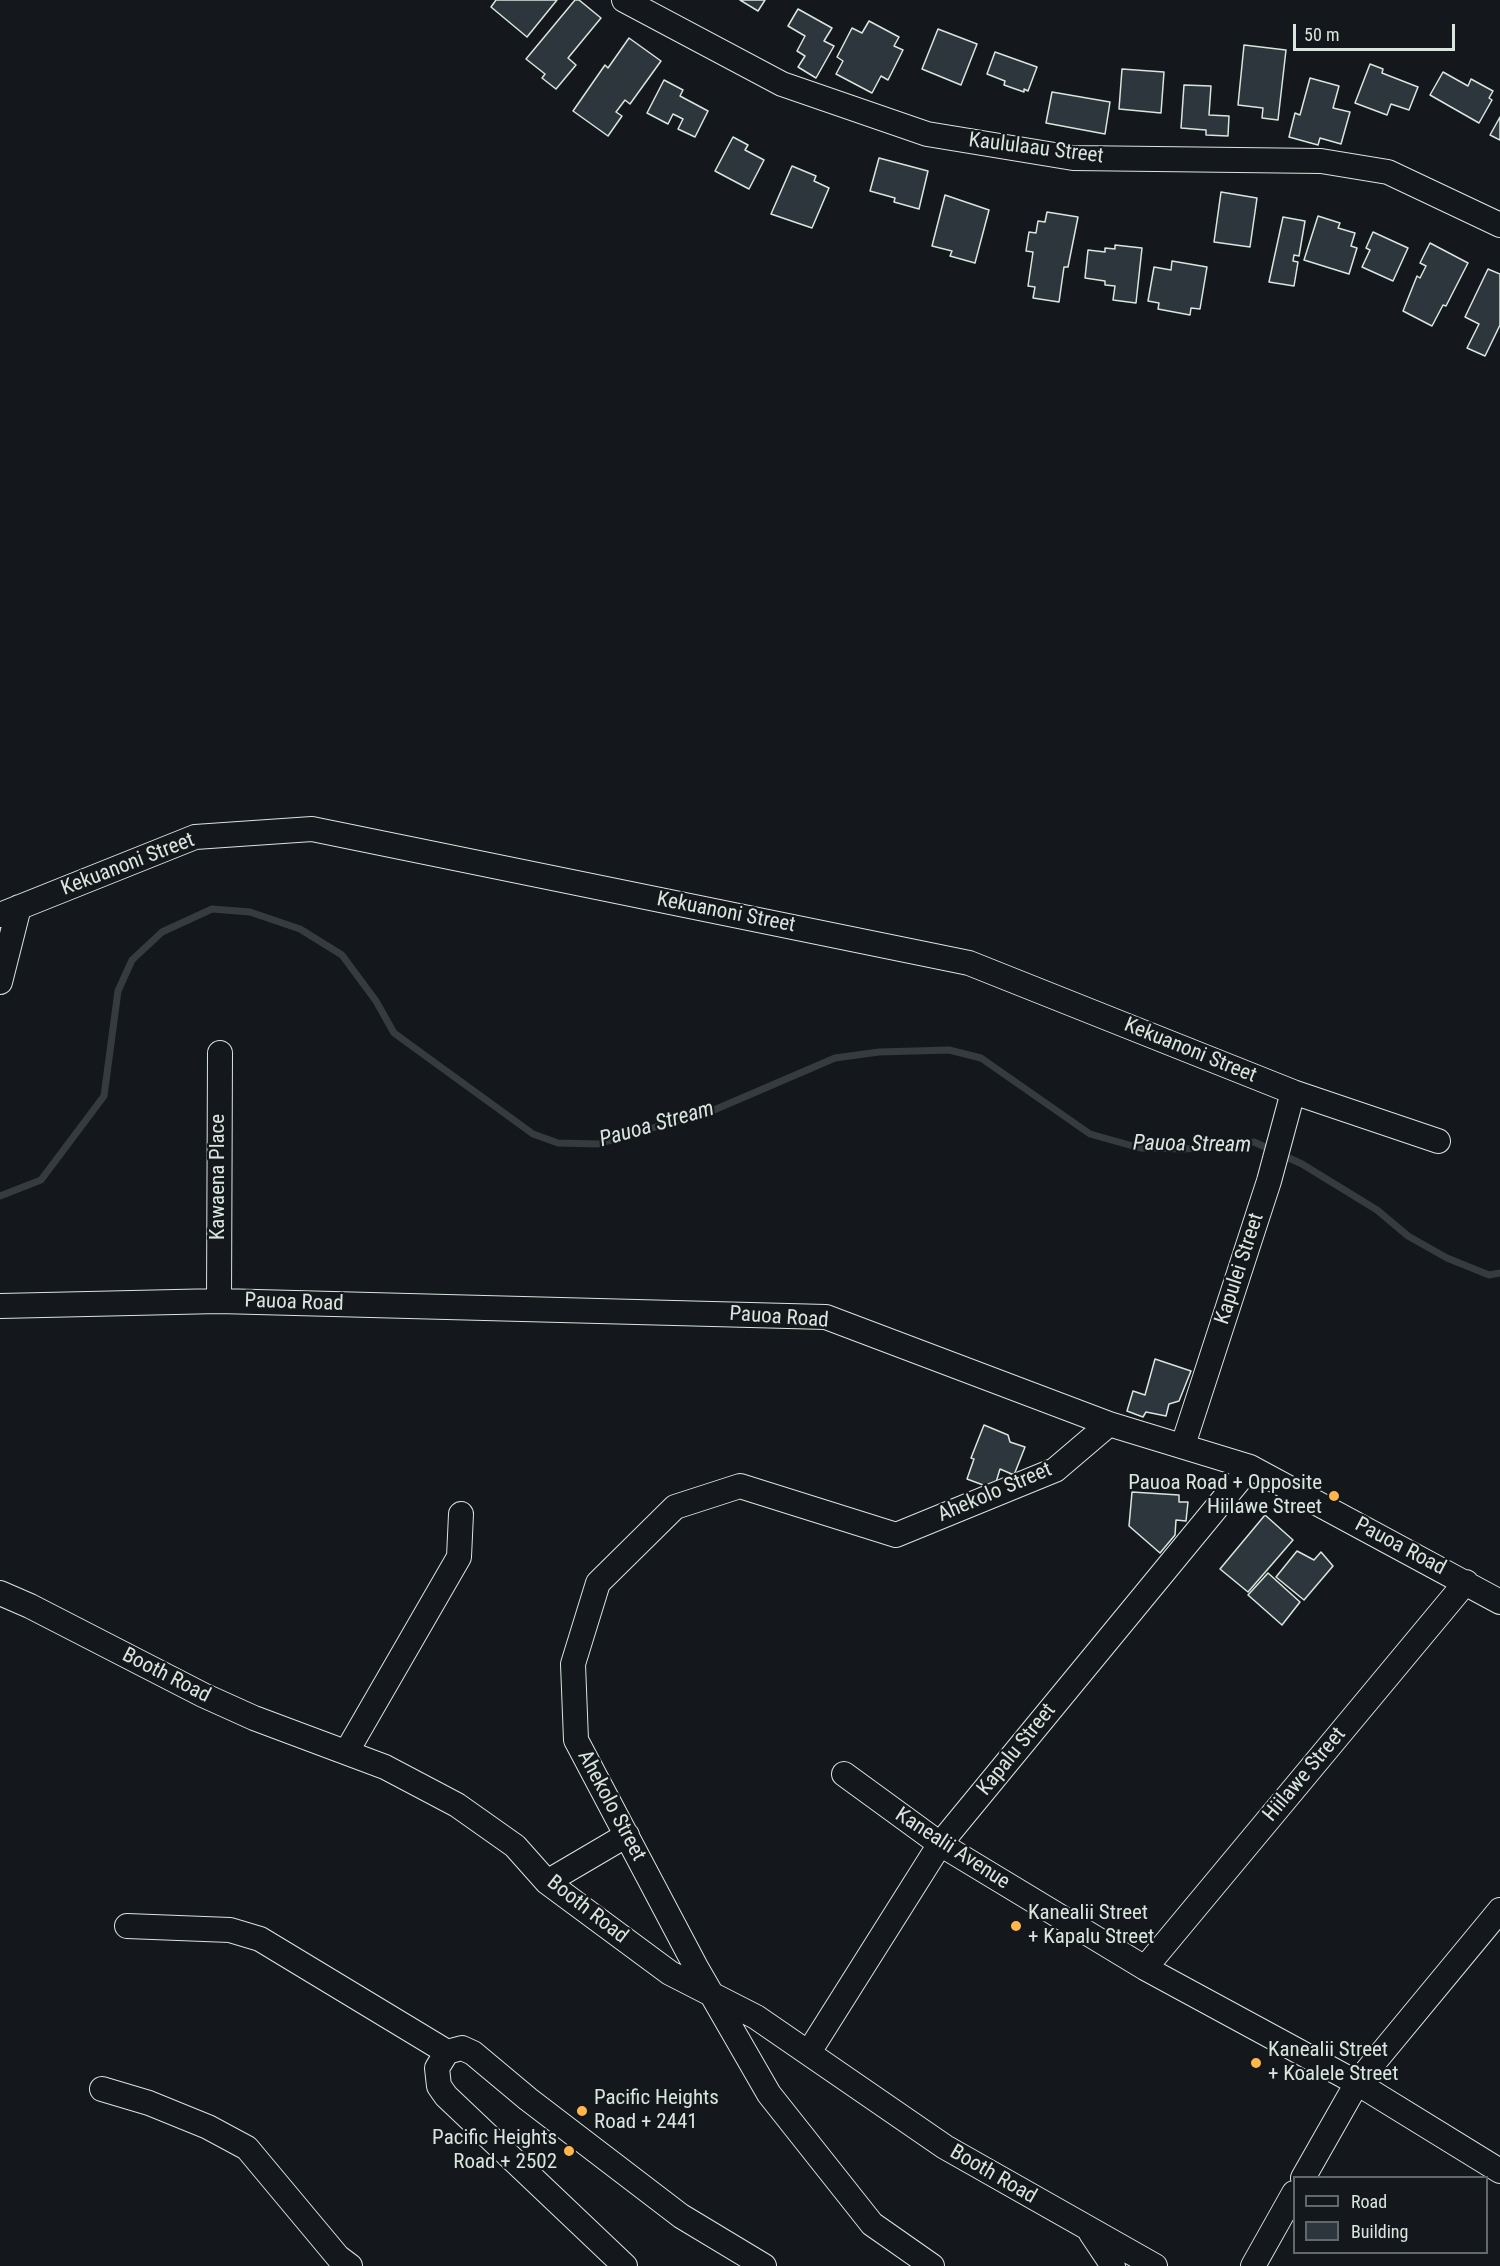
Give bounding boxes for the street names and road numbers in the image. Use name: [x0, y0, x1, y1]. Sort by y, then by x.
street label: Kaululaau Street: [967, 128, 1105, 170]
street label: Kekuanoni Street: [58, 828, 198, 902]
street label: Kekuanoni Street: [655, 887, 797, 939]
street label: Kekuanoni Street: [1120, 1013, 1260, 1089]
street label: Kawaena Place: [206, 1114, 232, 1240]
street label: Kapulei Street: [1210, 1210, 1270, 1328]
street label: Pauoa Road: [244, 1289, 344, 1317]
street label: Pauoa Road: [729, 1302, 829, 1334]
street label: Ahekolo Street: [934, 1458, 1056, 1528]
street label: Pauoa Road: [1350, 1513, 1450, 1581]
street label: Booth Road: [118, 1643, 214, 1709]
street label: Kapalu Street: [972, 1699, 1062, 1801]
street label: Hiilawe Street: [1258, 1723, 1352, 1827]
street label: Ahekolo Street: [571, 1746, 651, 1866]
street label: Kanealii Avenue: [890, 1803, 1014, 1895]
street label: Booth Road: [541, 1871, 633, 1949]
street label: Booth Road: [945, 2140, 1041, 2210]

